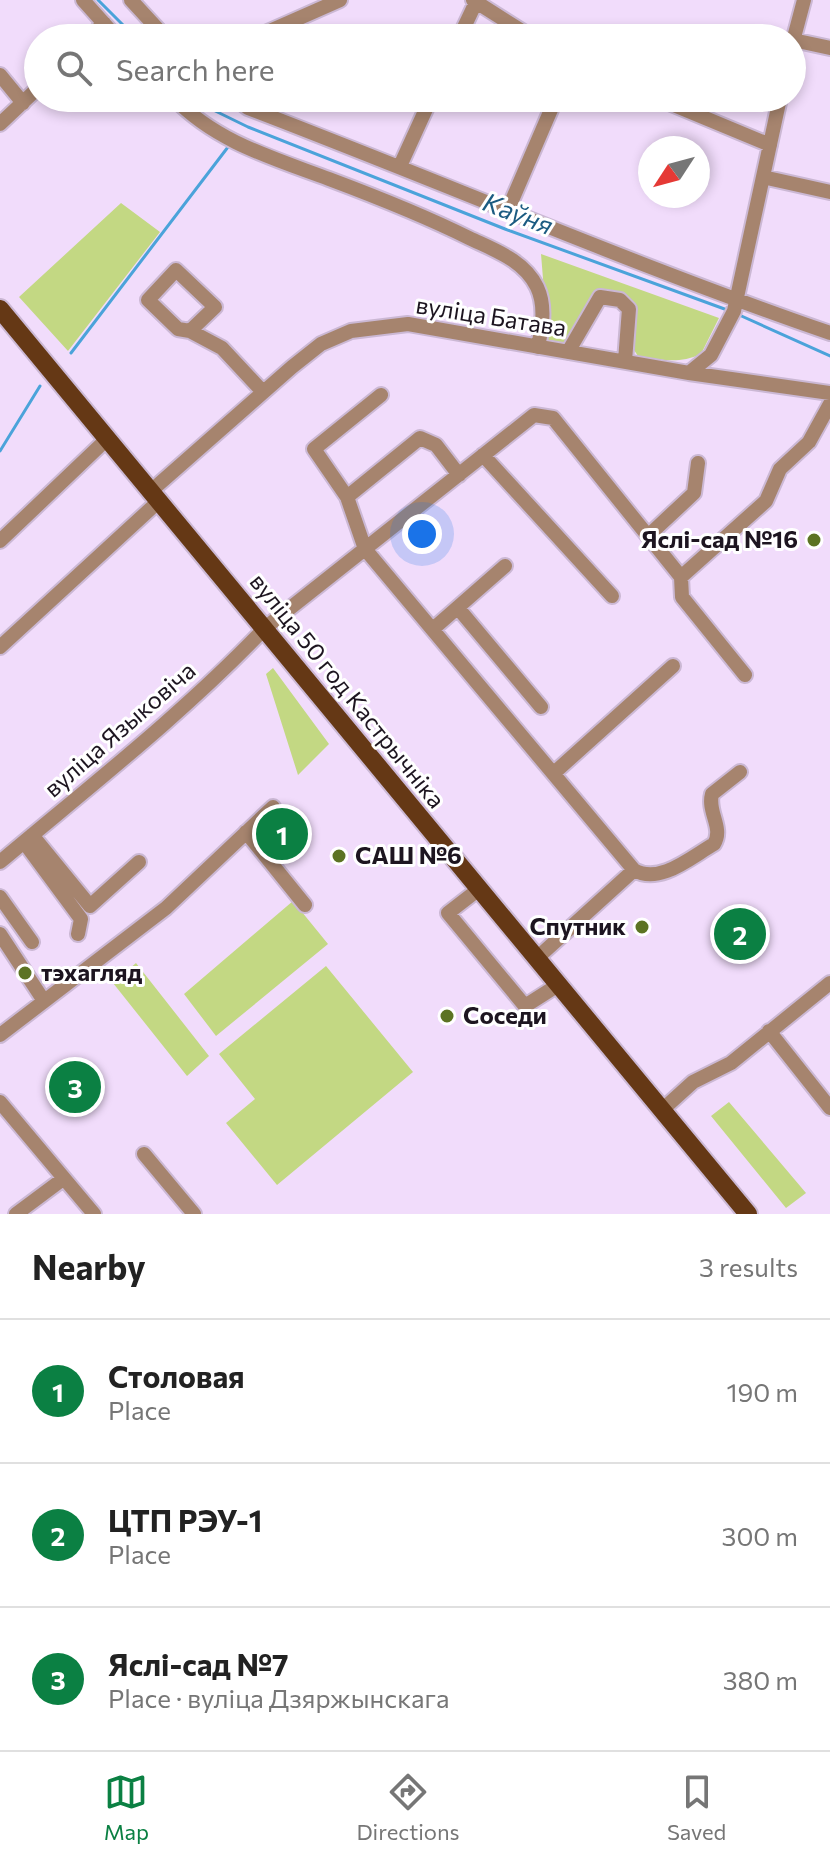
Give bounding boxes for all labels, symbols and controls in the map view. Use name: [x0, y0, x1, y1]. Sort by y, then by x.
search box: [24, 24, 806, 112]
icon: search: [52, 46, 96, 90]
text: Search here: [116, 50, 275, 87]
north arrow: [638, 136, 710, 208]
water label: Каўня: [479, 185, 558, 240]
street label: вуліца Батава: [414, 289, 568, 342]
your location: [402, 514, 442, 554]
place label: Яслі-сад №16: [641, 524, 798, 553]
marker: Яслі-сад №16: [805, 531, 823, 549]
street label: вуліца 50 год Кастрычніка: [245, 567, 452, 813]
street label: вуліца Языковіча: [37, 655, 201, 802]
pin: 1: [256, 804, 308, 864]
place label: САШ №6: [355, 840, 462, 869]
marker: САШ №6: [330, 847, 348, 865]
pin: 2: [714, 904, 766, 964]
place label: Спутник: [529, 911, 626, 940]
marker: Спутник: [633, 918, 651, 936]
place label: тэхагляд: [41, 957, 143, 986]
marker: тэхагляд: [16, 964, 34, 982]
place label: Соседи: [463, 1000, 547, 1029]
marker: Соседи: [438, 1007, 456, 1025]
pin: 3: [49, 1057, 101, 1117]
text: Nearby: [32, 1245, 146, 1287]
text: 3 results: [699, 1251, 798, 1282]
text: Столовая: [108, 1357, 245, 1394]
text: 1: [52, 1376, 64, 1407]
text: 190 m: [726, 1376, 798, 1407]
text: Place: [108, 1394, 171, 1425]
text: ЦТП РЭУ-1: [108, 1501, 262, 1538]
text: 2: [51, 1520, 65, 1551]
text: 300 m: [722, 1520, 798, 1551]
text: Place: [108, 1538, 171, 1569]
text: Яслі-сад №7: [108, 1645, 289, 1682]
text: 3: [50, 1664, 66, 1695]
text: 380 m: [723, 1664, 798, 1695]
text: Place · вуліца Дзяржынскага: [108, 1682, 449, 1713]
tab: Map: [104, 1770, 149, 1845]
tab: Directions: [356, 1770, 460, 1845]
tab: Saved: [667, 1770, 726, 1845]

